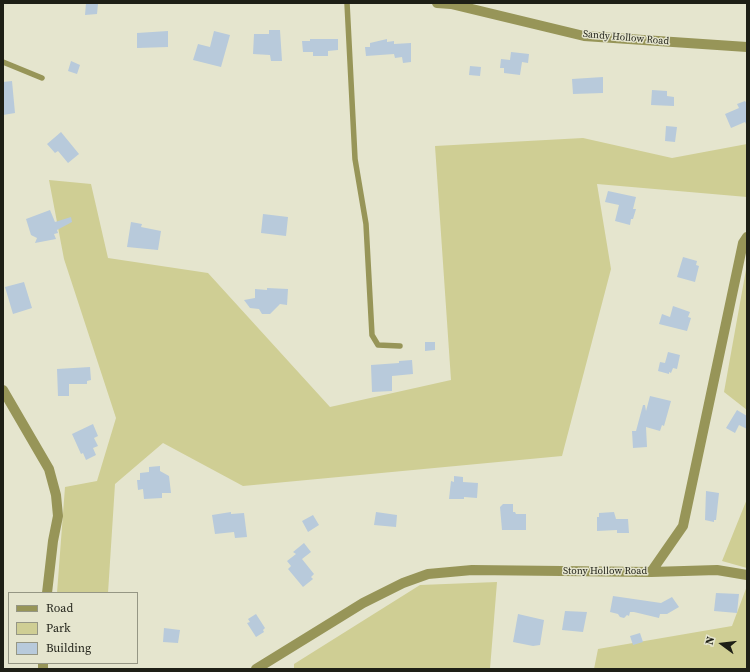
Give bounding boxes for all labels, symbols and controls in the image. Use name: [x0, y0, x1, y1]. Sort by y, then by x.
street label: Sandy Hollow Road: [582, 28, 670, 48]
street label: Stony Hollow Road: [563, 565, 647, 577]
legend: [8, 592, 138, 664]
text: Road: [46, 600, 73, 616]
text: Park: [46, 620, 71, 636]
north arrow: [702, 624, 742, 664]
text: N: [702, 635, 718, 647]
text: Building: [46, 640, 91, 656]

